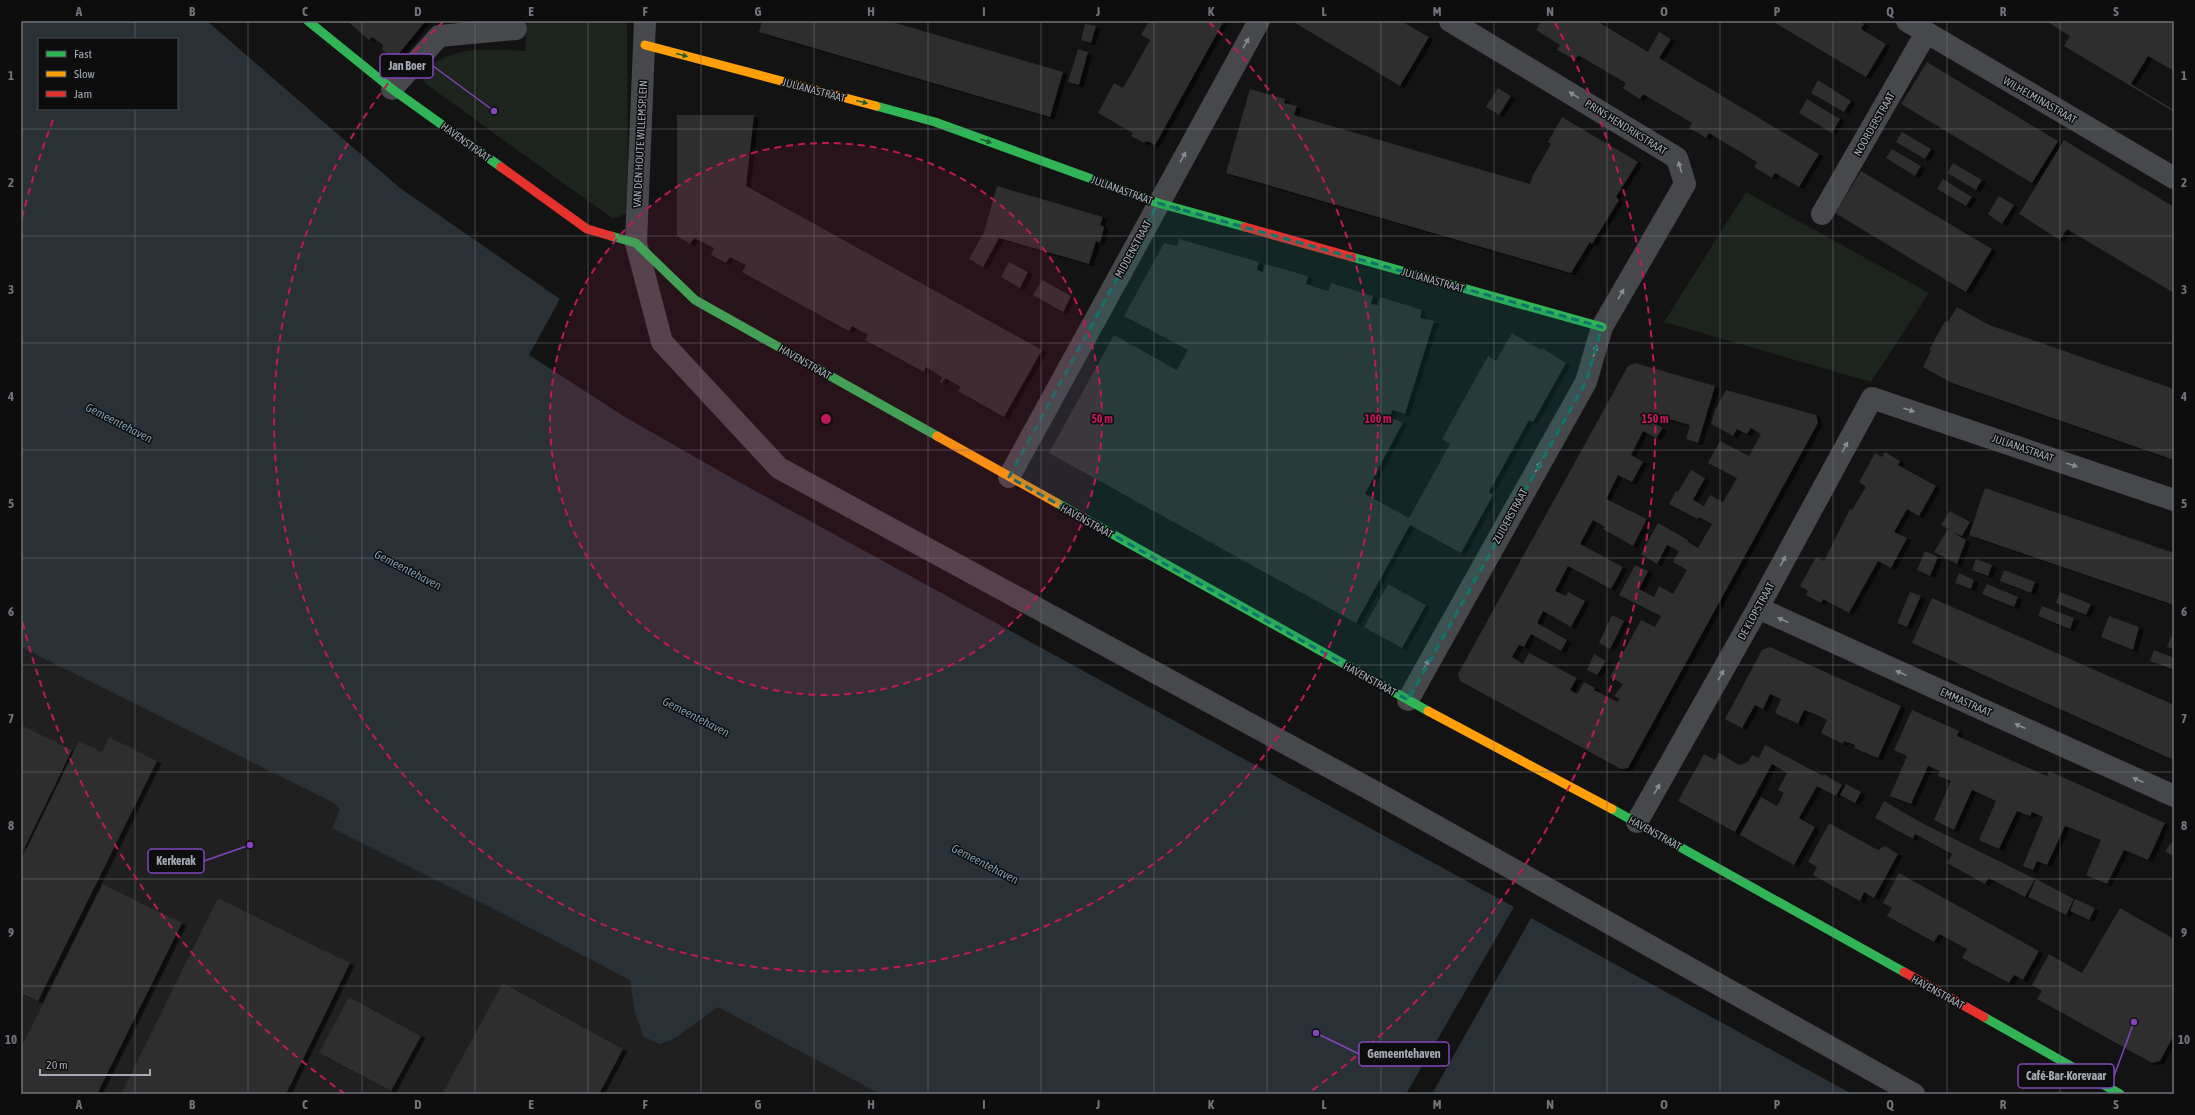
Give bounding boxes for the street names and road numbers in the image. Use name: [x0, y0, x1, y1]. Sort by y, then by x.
street label: WILHELMINASTRAAT: [2001, 74, 2079, 126]
street label: JULIANASTRAAT: [781, 76, 847, 104]
street label: VAN DEN HOUTE WILLEMSPLEIN: [631, 80, 649, 208]
street label: NOORDERSTRAAT: [1851, 90, 1897, 158]
street label: PRINS HENDRIKSTRAAT: [1583, 97, 1669, 157]
street label: HAVENSTRAAT: [439, 120, 493, 164]
street label: JULIANASTRAAT: [1090, 173, 1154, 207]
street label: MIDDENSTRAAT: [1112, 218, 1154, 280]
street label: JULIANASTRAAT: [1400, 265, 1466, 295]
street label: HAVENSTRAAT: [777, 342, 833, 382]
street label: JULIANASTRAAT: [1991, 432, 2056, 464]
street label: ZUIDERSTRAAT: [1490, 486, 1530, 545]
street label: HAVENSTRAAT: [1059, 502, 1116, 540]
street label: DE KLOPSTRAAT: [1735, 580, 1777, 642]
street label: HAVENSTRAAT: [1342, 660, 1399, 698]
street label: EMMASTRAAT: [1938, 685, 1994, 719]
street label: HAVENSTRAAT: [1627, 814, 1684, 852]
street label: HAVENSTRAAT: [1910, 973, 1967, 1011]

